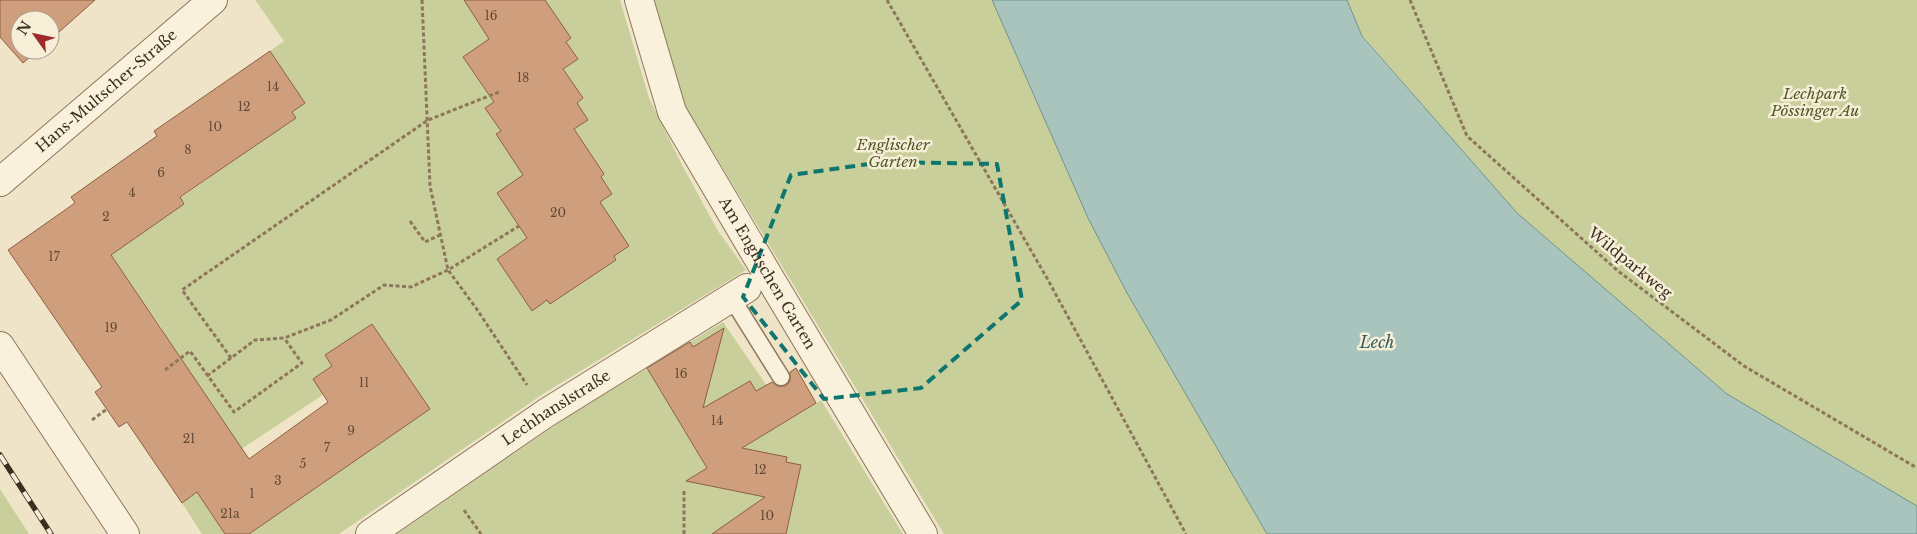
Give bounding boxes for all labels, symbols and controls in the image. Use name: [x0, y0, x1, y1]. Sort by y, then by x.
house number: 16: [484, 8, 498, 23]
north arrow: [10, 10, 60, 60]
text: N: [13, 17, 35, 38]
street label: Hans-Multscher-Straße: [32, 25, 181, 156]
house number: 18: [517, 70, 529, 85]
house number: 14: [267, 79, 279, 94]
park label: Lechpark Pössinger Au: [1770, 84, 1859, 120]
house number: 12: [238, 99, 250, 114]
house number: 10: [208, 119, 222, 134]
park label: Englischer Garten: [855, 135, 931, 171]
house number: 8: [184, 142, 192, 157]
house number: 6: [157, 165, 165, 180]
house number: 4: [128, 185, 136, 200]
street label: Am Englischen Garten: [715, 192, 820, 353]
house number: 20: [550, 205, 566, 220]
house number: 2: [102, 209, 110, 224]
street label: Wildparkweg: [1584, 222, 1677, 303]
house number: 17: [48, 249, 61, 264]
house number: 19: [104, 320, 118, 335]
water label: Lech: [1359, 332, 1394, 352]
street label: Lechhanslstraße: [498, 365, 614, 449]
house number: 16: [674, 366, 688, 381]
house number: 11: [359, 375, 369, 390]
house number: 14: [711, 413, 723, 428]
house number: 9: [347, 423, 355, 438]
house number: 21: [183, 431, 195, 446]
house number: 7: [324, 440, 331, 455]
house number: 5: [300, 456, 307, 471]
house number: 12: [754, 462, 766, 477]
house number: 3: [274, 473, 282, 488]
house number: 1: [249, 486, 255, 501]
house number: 21a: [220, 506, 240, 521]
house number: 10: [760, 508, 774, 523]

